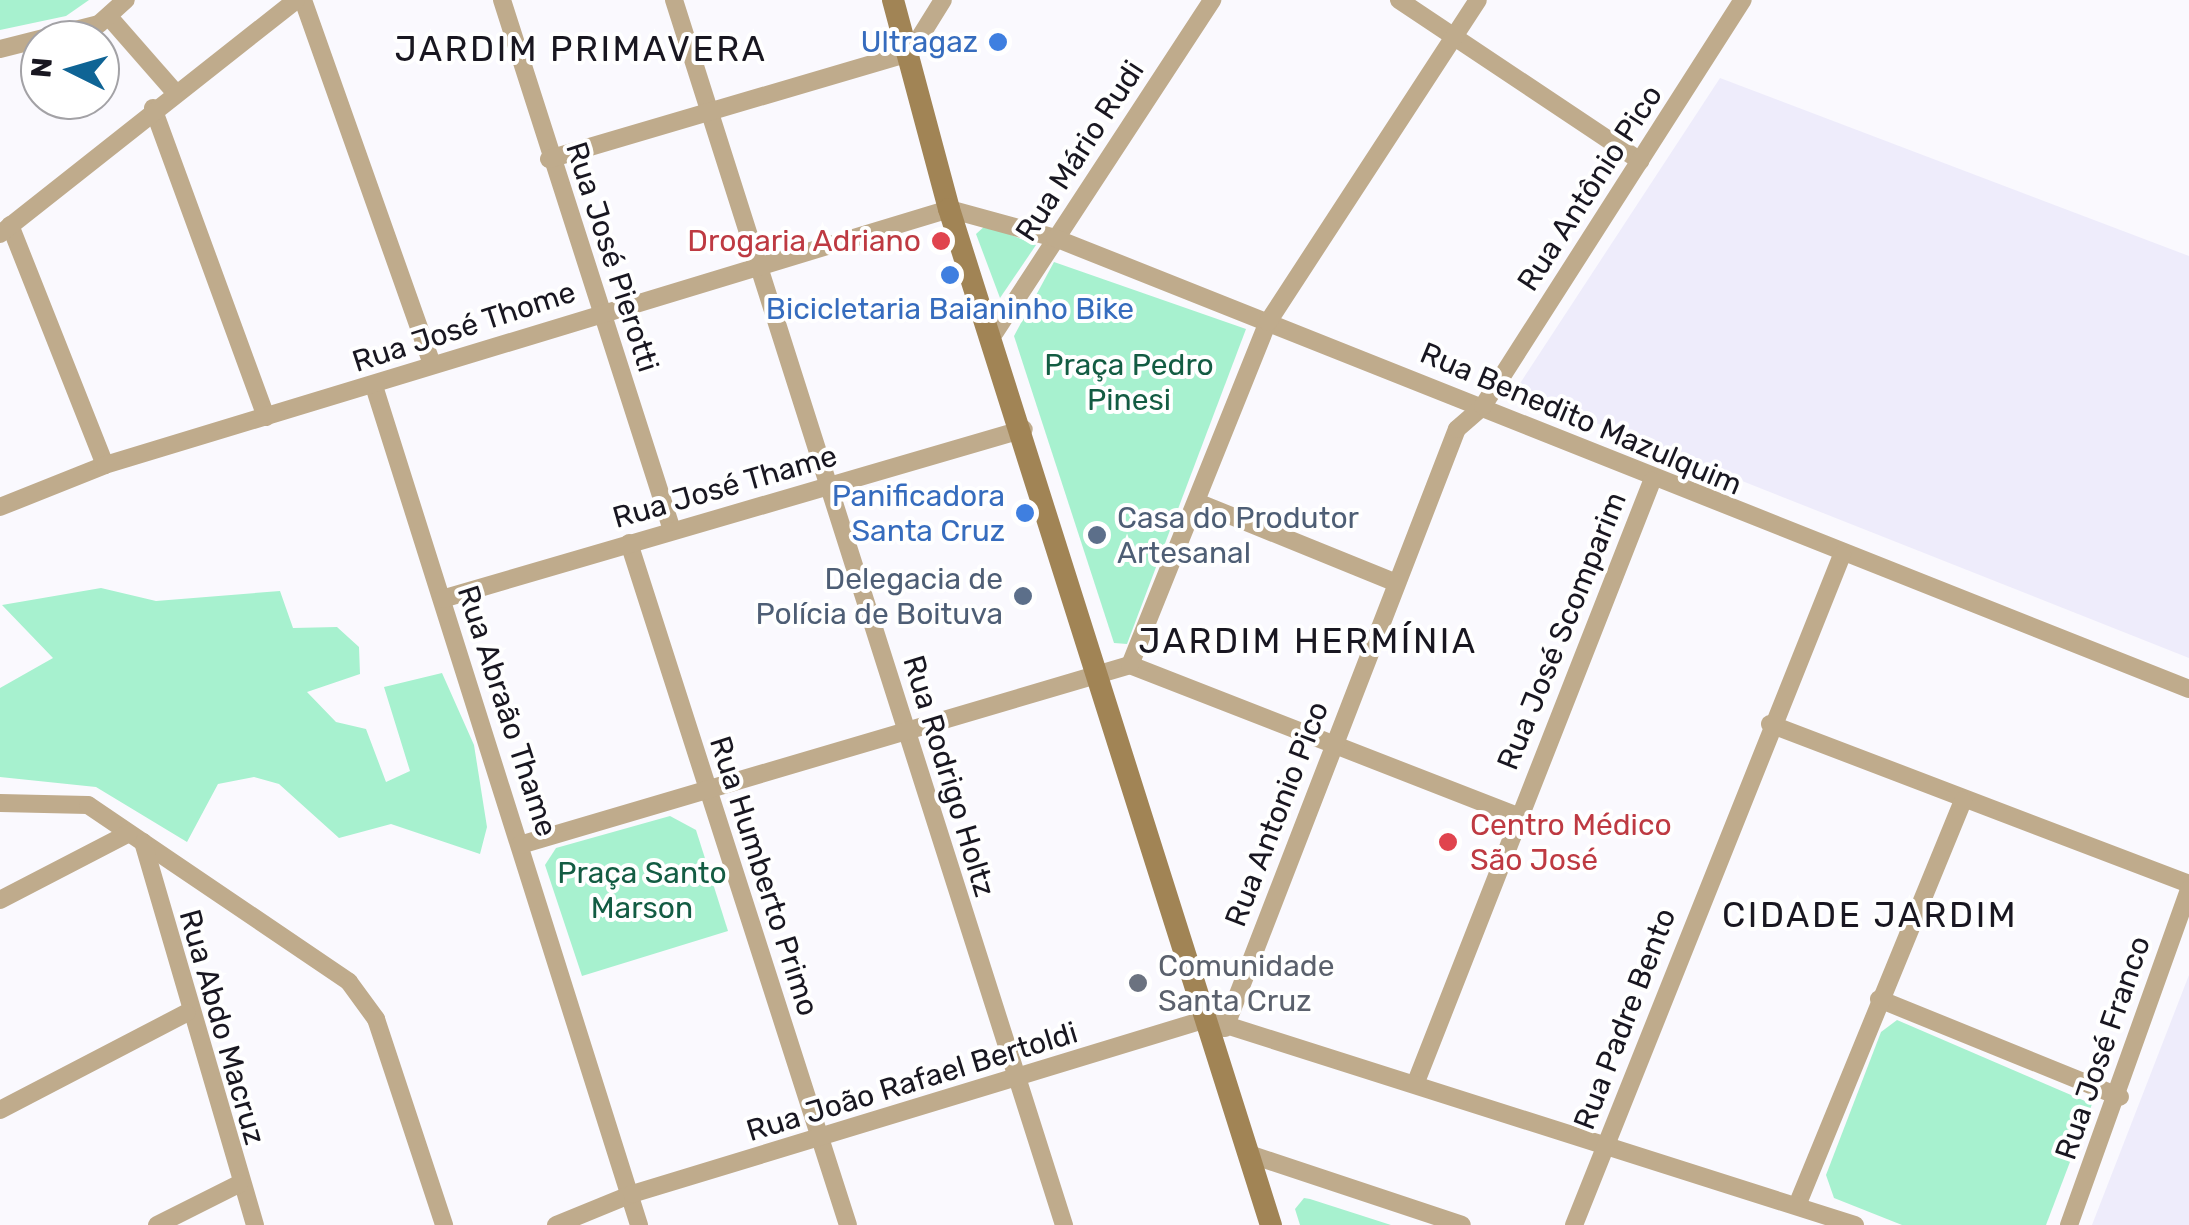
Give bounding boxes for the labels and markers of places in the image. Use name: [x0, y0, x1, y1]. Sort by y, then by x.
place label: Ultragaz: [860, 24, 978, 60]
marker: Ultragaz: [987, 31, 1009, 53]
place label: Drogaria Adriano: [687, 223, 921, 259]
marker: Drogaria Adriano: [930, 230, 952, 252]
marker: Bicicletaria Baianinho Bike: [939, 264, 961, 286]
place label: Bicicletaria Baianinho Bike: [766, 291, 1134, 327]
place label: Panificadora Santa Cruz: [832, 478, 1005, 548]
place label: Casa do Produtor Artesanal: [1117, 500, 1359, 570]
marker: Panificadora Santa Cruz: [1014, 502, 1036, 524]
marker: Casa do Produtor Artesanal: [1086, 524, 1108, 546]
place label: Delegacia de Polícia de Boituva: [756, 561, 1003, 632]
marker: Delegacia de Polícia de Boituva: [1012, 585, 1034, 607]
place label: Centro Médico São José: [1470, 807, 1672, 878]
marker: Centro Médico São José: [1435, 829, 1461, 855]
place label: Comunidade Santa Cruz: [1158, 948, 1334, 1018]
marker: Comunidade Santa Cruz: [1127, 972, 1149, 994]

